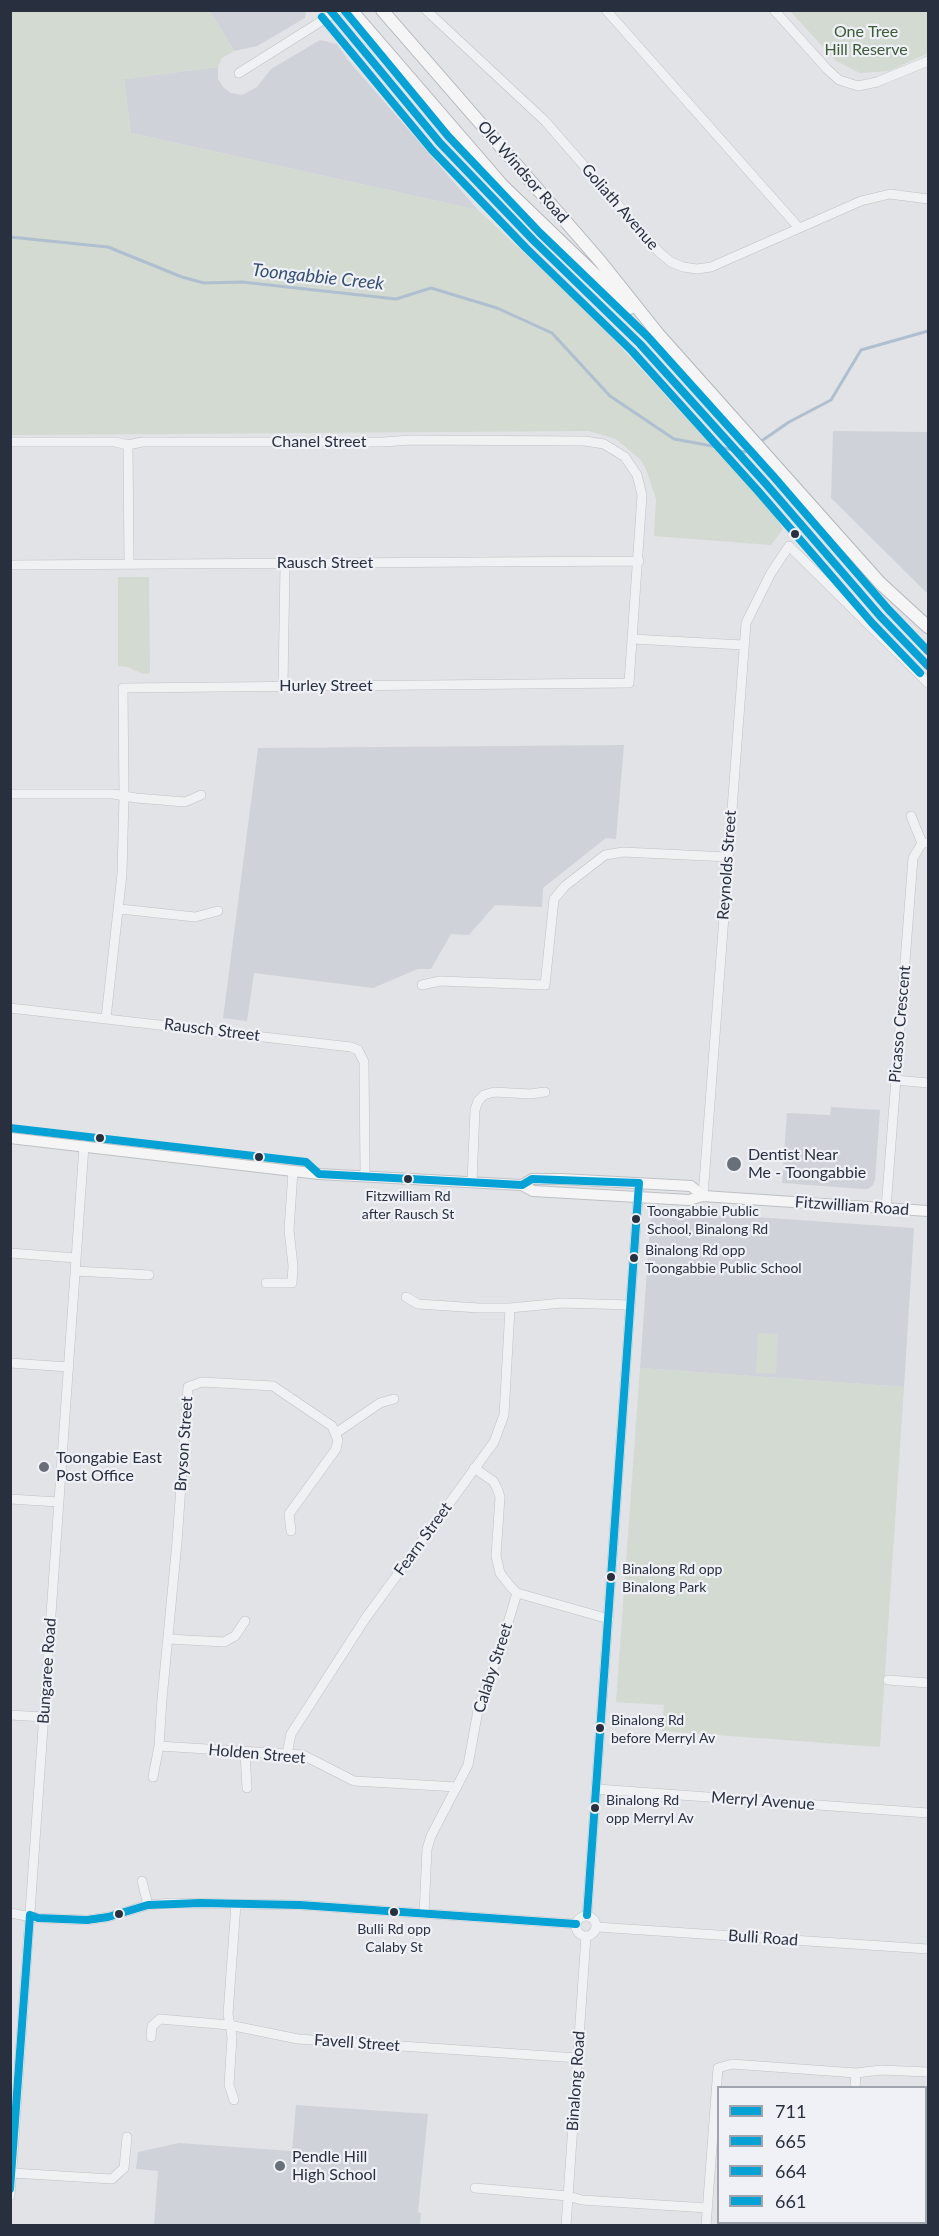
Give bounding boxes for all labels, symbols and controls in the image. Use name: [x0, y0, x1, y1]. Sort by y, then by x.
park label: One Tree Hill Reserve: [824, 22, 908, 60]
street label: Old Windsor Road: [473, 117, 573, 227]
street label: Goliath Avenue: [577, 160, 663, 254]
water label: Toongabbie Creek: [251, 259, 385, 295]
street label: Chanel Street: [272, 432, 366, 452]
unlabelled marker: [789, 528, 801, 540]
street label: Rausch Street: [277, 553, 373, 573]
street label: Hurley Street: [279, 676, 373, 696]
street label: Reynolds Street: [714, 810, 740, 920]
street label: Picasso Crescent: [885, 964, 915, 1084]
street label: Rausch Street: [163, 1015, 261, 1045]
unlabelled marker: [94, 1132, 106, 1144]
place label: Dentist Near Me - Toongabbie: [748, 1145, 866, 1183]
unlabelled marker: [253, 1151, 265, 1163]
marker: Dentist Near Me - Toongabbie: [725, 1155, 743, 1173]
marker: Fitzwilliam Rd after Rausch St: [402, 1173, 414, 1185]
place label: Fitzwilliam Rd after Rausch St: [362, 1188, 454, 1220]
street label: Fitzwilliam Road: [794, 1192, 910, 1220]
place label: Toongabbie Public School, Binalong Rd: [647, 1203, 768, 1236]
marker: Toongabbie Public School, Binalong Rd: [630, 1213, 642, 1225]
place label: Binalong Rd opp Toongabbie Public School: [645, 1242, 802, 1274]
marker: Binalong Rd opp Toongabbie Public School: [628, 1252, 640, 1264]
street label: Bryson Street: [171, 1396, 197, 1492]
place label: Toongabie East Post Office: [56, 1448, 162, 1486]
marker: Toongabie East Post Office: [37, 1460, 51, 1474]
street label: Fearn Street: [390, 1499, 456, 1579]
place label: Binalong Rd opp Binalong Park: [622, 1561, 722, 1594]
marker: Binalong Rd opp Binalong Park: [605, 1571, 617, 1583]
street label: Bungaree Road: [34, 1617, 60, 1725]
street label: Calaby Street: [469, 1621, 517, 1715]
place label: Binalong Rd before Merryl Av: [611, 1712, 715, 1744]
marker: Binalong Rd before Merryl Av: [594, 1722, 606, 1734]
street label: Holden Street: [208, 1740, 306, 1768]
street label: Merryl Avenue: [711, 1788, 815, 1814]
place label: Binalong Rd opp Merryl Av: [606, 1792, 694, 1824]
marker: Binalong Rd opp Merryl Av: [589, 1802, 601, 1814]
marker: Bulli Rd opp Calaby St: [388, 1906, 400, 1918]
unlabelled marker: [113, 1908, 125, 1920]
place label: Bulli Rd opp Calaby St: [357, 1921, 431, 1954]
street label: Bulli Road: [727, 1926, 799, 1950]
street label: Favell Street: [313, 2030, 401, 2056]
street label: Binalong Road: [563, 2030, 589, 2132]
legend: [717, 2086, 927, 2224]
text: 711: [775, 2100, 806, 2122]
text: 665: [775, 2130, 806, 2152]
place label: Pendle Hill High School: [292, 2147, 376, 2185]
marker: Pendle Hill High School: [273, 2159, 287, 2173]
text: 664: [775, 2160, 806, 2182]
text: 661: [775, 2190, 806, 2212]

